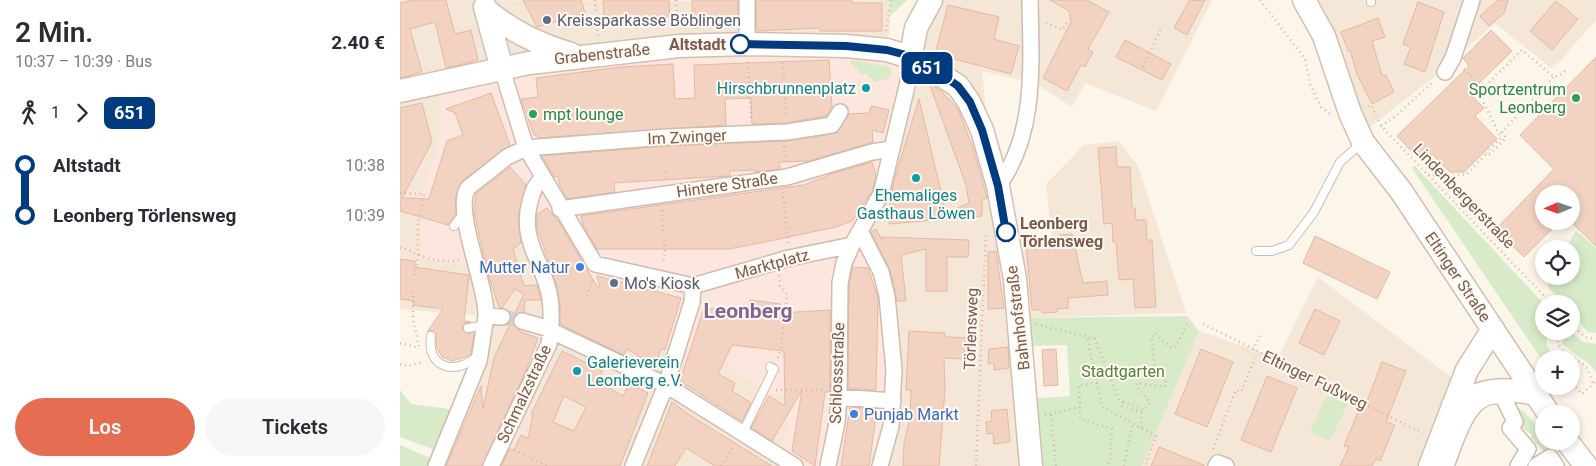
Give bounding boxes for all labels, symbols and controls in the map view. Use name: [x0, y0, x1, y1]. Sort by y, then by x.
place label: Kreissparkasse Böblingen: [557, 11, 741, 30]
marker: Kreissparkasse Böblingen: [541, 14, 553, 26]
text: 2 Min.: [15, 16, 93, 49]
text: 2.40 €: [331, 31, 385, 54]
marker: Altstadt: [730, 34, 750, 54]
place label: Altstadt: [669, 35, 727, 54]
street label: Grabenstraße: [553, 40, 651, 68]
text: 10:37 – 10:39 · Bus: [15, 52, 152, 71]
line badge: 651: [898, 52, 956, 84]
text: 651: [912, 57, 942, 78]
place label: Hirschbrunnenplatz: [717, 79, 856, 98]
place label: Sportzentrum Leonberg: [1469, 80, 1566, 117]
marker: Hirschbrunnenplatz: [860, 82, 872, 94]
marker: Sportzentrum Leonberg: [1570, 92, 1582, 104]
icon: walk: [15, 99, 43, 127]
icon: forward: [68, 99, 96, 127]
text: 651: [114, 102, 145, 123]
text: 1: [51, 103, 60, 122]
place label: mpt lounge: [543, 105, 623, 124]
marker: mpt lounge: [527, 108, 539, 120]
street label: Im Zwinger: [647, 125, 728, 149]
street label: Lindenbergerstraße: [1409, 140, 1519, 252]
text: Altstadt: [53, 154, 121, 177]
text: 10:38: [345, 156, 385, 175]
street label: Hintere Straße: [675, 168, 779, 202]
marker: Ehemaliges Gasthaus Löwen: [910, 172, 922, 184]
north arrow: [1535, 185, 1580, 230]
map controls: [1535, 185, 1580, 450]
place label: Ehemaliges Gasthaus Löwen: [857, 186, 975, 223]
text: Leonberg Törlensweg: [53, 204, 236, 227]
text: 10:39: [345, 206, 385, 225]
place label: Leonberg Törlensweg: [1020, 214, 1103, 251]
marker: Leonberg Törlensweg: [996, 222, 1016, 242]
street label: Eltinger Straße: [1421, 228, 1495, 326]
button: locate: [1535, 240, 1580, 285]
street label: Marktplatz: [733, 245, 811, 283]
place label: Mutter Natur: [479, 258, 571, 277]
marker: Mutter Natur: [574, 261, 586, 273]
street label: Bahnhofstraße: [1002, 265, 1034, 371]
place label: Mo's Kiosk: [624, 274, 701, 293]
marker: Mo's Kiosk: [608, 277, 620, 289]
street label: Törlensweg: [960, 288, 982, 370]
button: layers: [1535, 295, 1580, 340]
district label: Leonberg: [704, 299, 792, 323]
street label: Schlossstraße: [826, 322, 848, 424]
street label: Schmalzstraße: [493, 342, 555, 446]
street label: Eltinger Fußweg: [1259, 346, 1371, 414]
button: +: [1535, 350, 1580, 395]
place label: Galerieverein Leonberg e.V.: [587, 353, 683, 390]
park label: Stadtgarten: [1081, 362, 1165, 381]
marker: Galerieverein Leonberg e.V.: [571, 365, 583, 377]
button: Los: [15, 398, 195, 456]
button: Tickets: [205, 398, 385, 456]
place label: Punjab Markt: [864, 405, 959, 424]
button: −: [1535, 405, 1580, 450]
marker: Punjab Markt: [848, 408, 860, 420]

